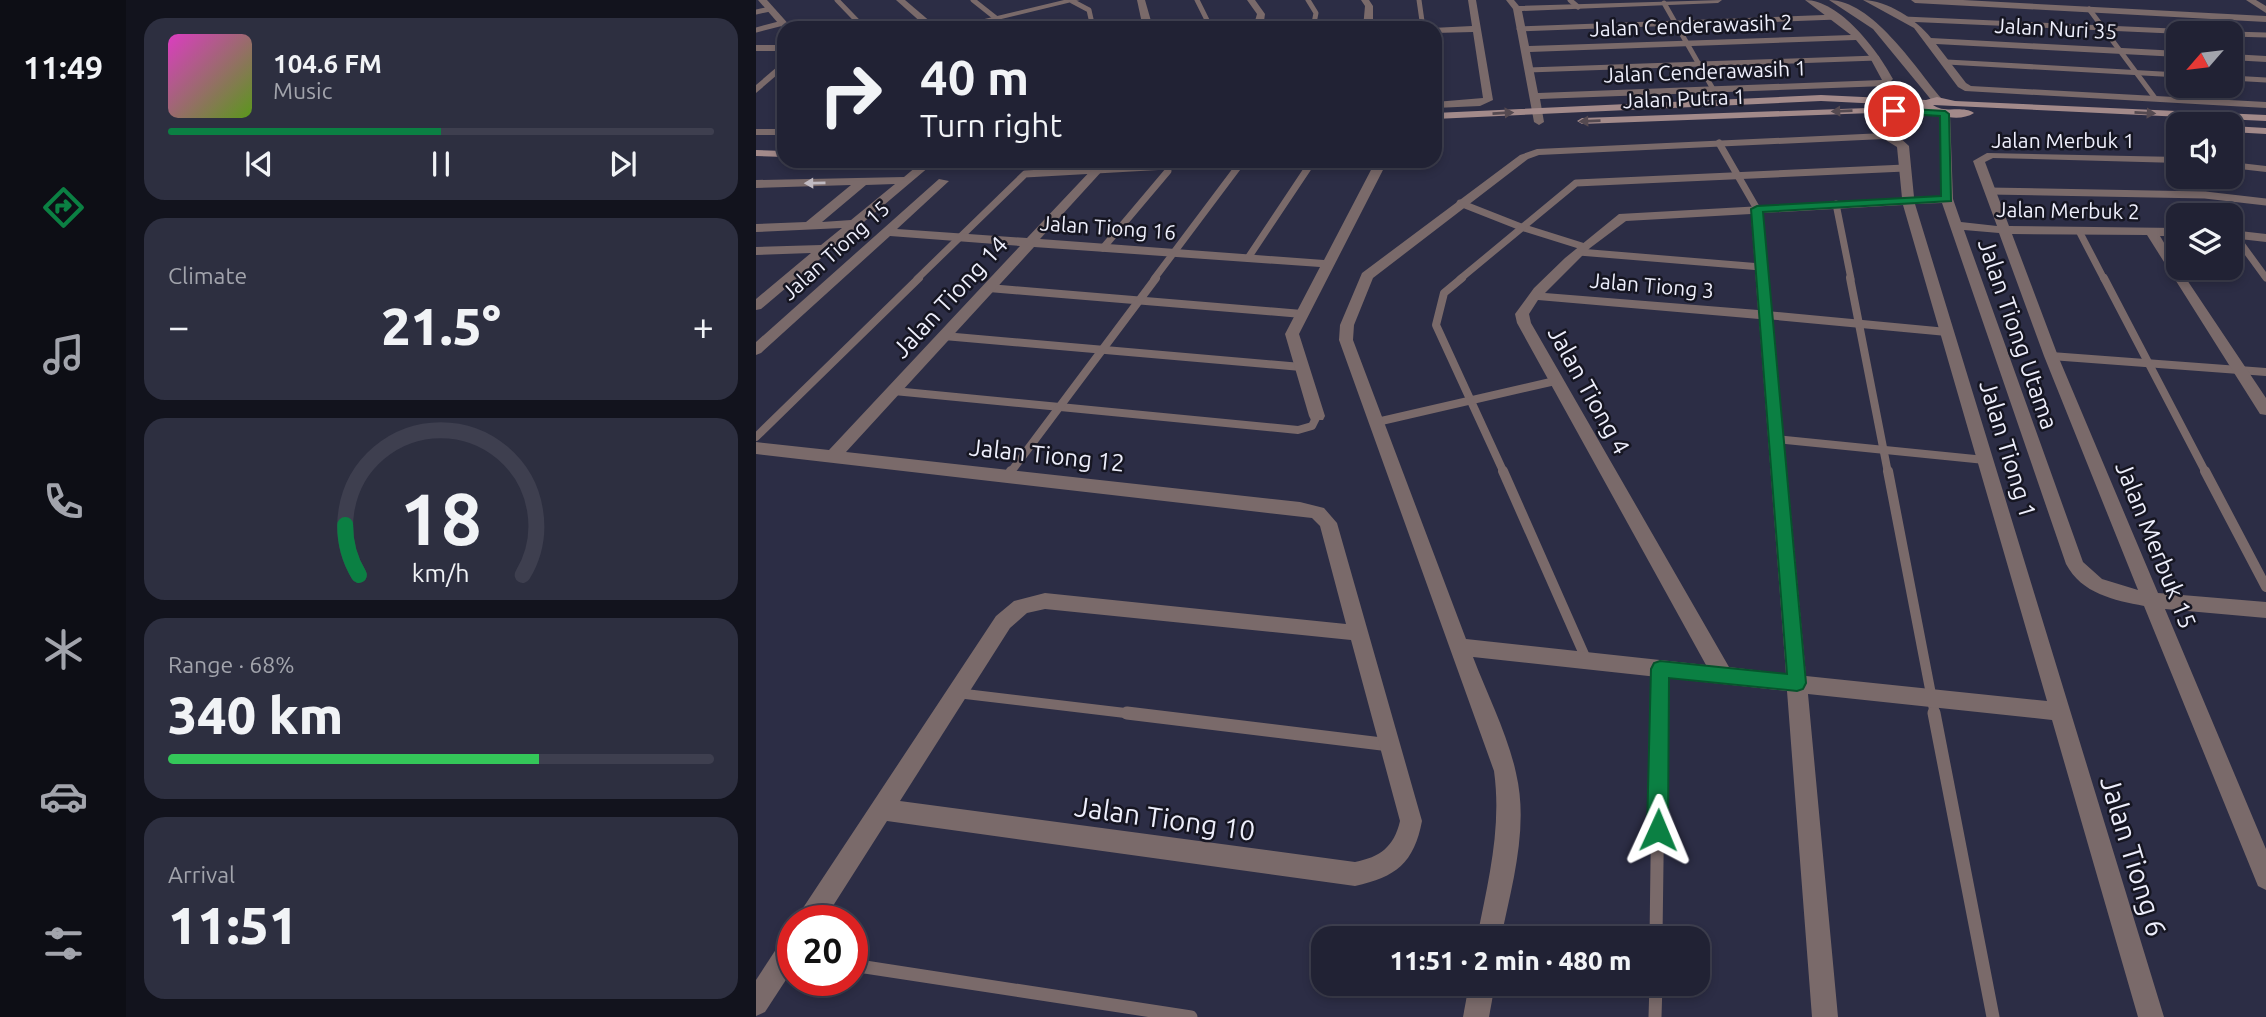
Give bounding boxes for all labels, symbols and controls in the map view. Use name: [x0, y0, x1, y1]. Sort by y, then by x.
street label: Jalan Cenderawasih 2: [1589, 9, 1793, 41]
street label: Jalan Nuri 35: [1994, 13, 2118, 43]
north arrow: [2166, 21, 2244, 98]
map controls: [2166, 21, 2243, 280]
text: 11:49: [23, 49, 103, 85]
text: 104.6 FM: [273, 49, 382, 78]
icon: right: [805, 49, 896, 140]
text: 40 m: [920, 49, 1029, 104]
street label: Jalan Cenderawasih 1: [1603, 55, 1807, 87]
text: Music: [273, 78, 332, 103]
pin: [1864, 81, 1924, 141]
street label: Jalan Putra 1: [1622, 84, 1746, 112]
icon: arrive: [1875, 92, 1913, 130]
one-way arrow: [1831, 106, 1853, 117]
text: Turn right: [920, 107, 1062, 143]
one-way arrow: [1492, 107, 1514, 118]
one-way arrow: [2134, 107, 2156, 118]
button: sound: [2166, 112, 2243, 189]
one-way arrow: [1579, 115, 1601, 126]
street label: Jalan Merbuk 1: [1991, 128, 2135, 152]
icon: previous: [240, 145, 278, 183]
icon: pause: [422, 145, 460, 183]
icon: next: [604, 145, 642, 183]
one-way arrow: [803, 177, 825, 188]
icon: directions: [39, 183, 88, 232]
street label: Jalan Tiong 15: [776, 195, 894, 305]
street label: Jalan Merbuk 2: [1996, 197, 2140, 223]
button: layers: [2166, 203, 2243, 280]
street label: Jalan Tiong 16: [1039, 210, 1177, 244]
street label: Jalan Tiong 14: [887, 231, 1013, 363]
street label: Jalan Tiong Utama: [1973, 235, 2063, 433]
text: Climate: [168, 263, 247, 288]
street label: Jalan Tiong 3: [1589, 268, 1715, 302]
text: 21.5°: [381, 297, 501, 355]
text: −: [168, 305, 189, 347]
text: +: [693, 305, 714, 347]
street label: Jalan Tiong 4: [1543, 321, 1635, 459]
icon: music: [39, 330, 88, 379]
street label: Jalan Tiong 1: [1974, 377, 2042, 521]
street label: Jalan Tiong 12: [968, 433, 1126, 477]
street label: Jalan Merbuk 15: [2110, 458, 2202, 632]
icon: phone: [39, 477, 88, 526]
text: 18: [400, 477, 482, 559]
text: km/h: [412, 558, 470, 586]
icon: climate: [39, 625, 88, 674]
text: Range · 68%: [168, 652, 295, 677]
text: 340 km: [168, 686, 343, 744]
icon: car: [39, 772, 88, 821]
street label: Jalan Tiong 6: [2095, 772, 2173, 940]
street label: Jalan Tiong 10: [1073, 790, 1257, 846]
position arrow: [1621, 793, 1695, 867]
text: Arrival: [168, 862, 235, 887]
text: 11:51: [168, 896, 298, 954]
speed limit sign: 20: [777, 905, 868, 996]
icon: filters: [39, 919, 88, 968]
text: 11:51 · 2 min · 480 m: [1390, 946, 1631, 975]

